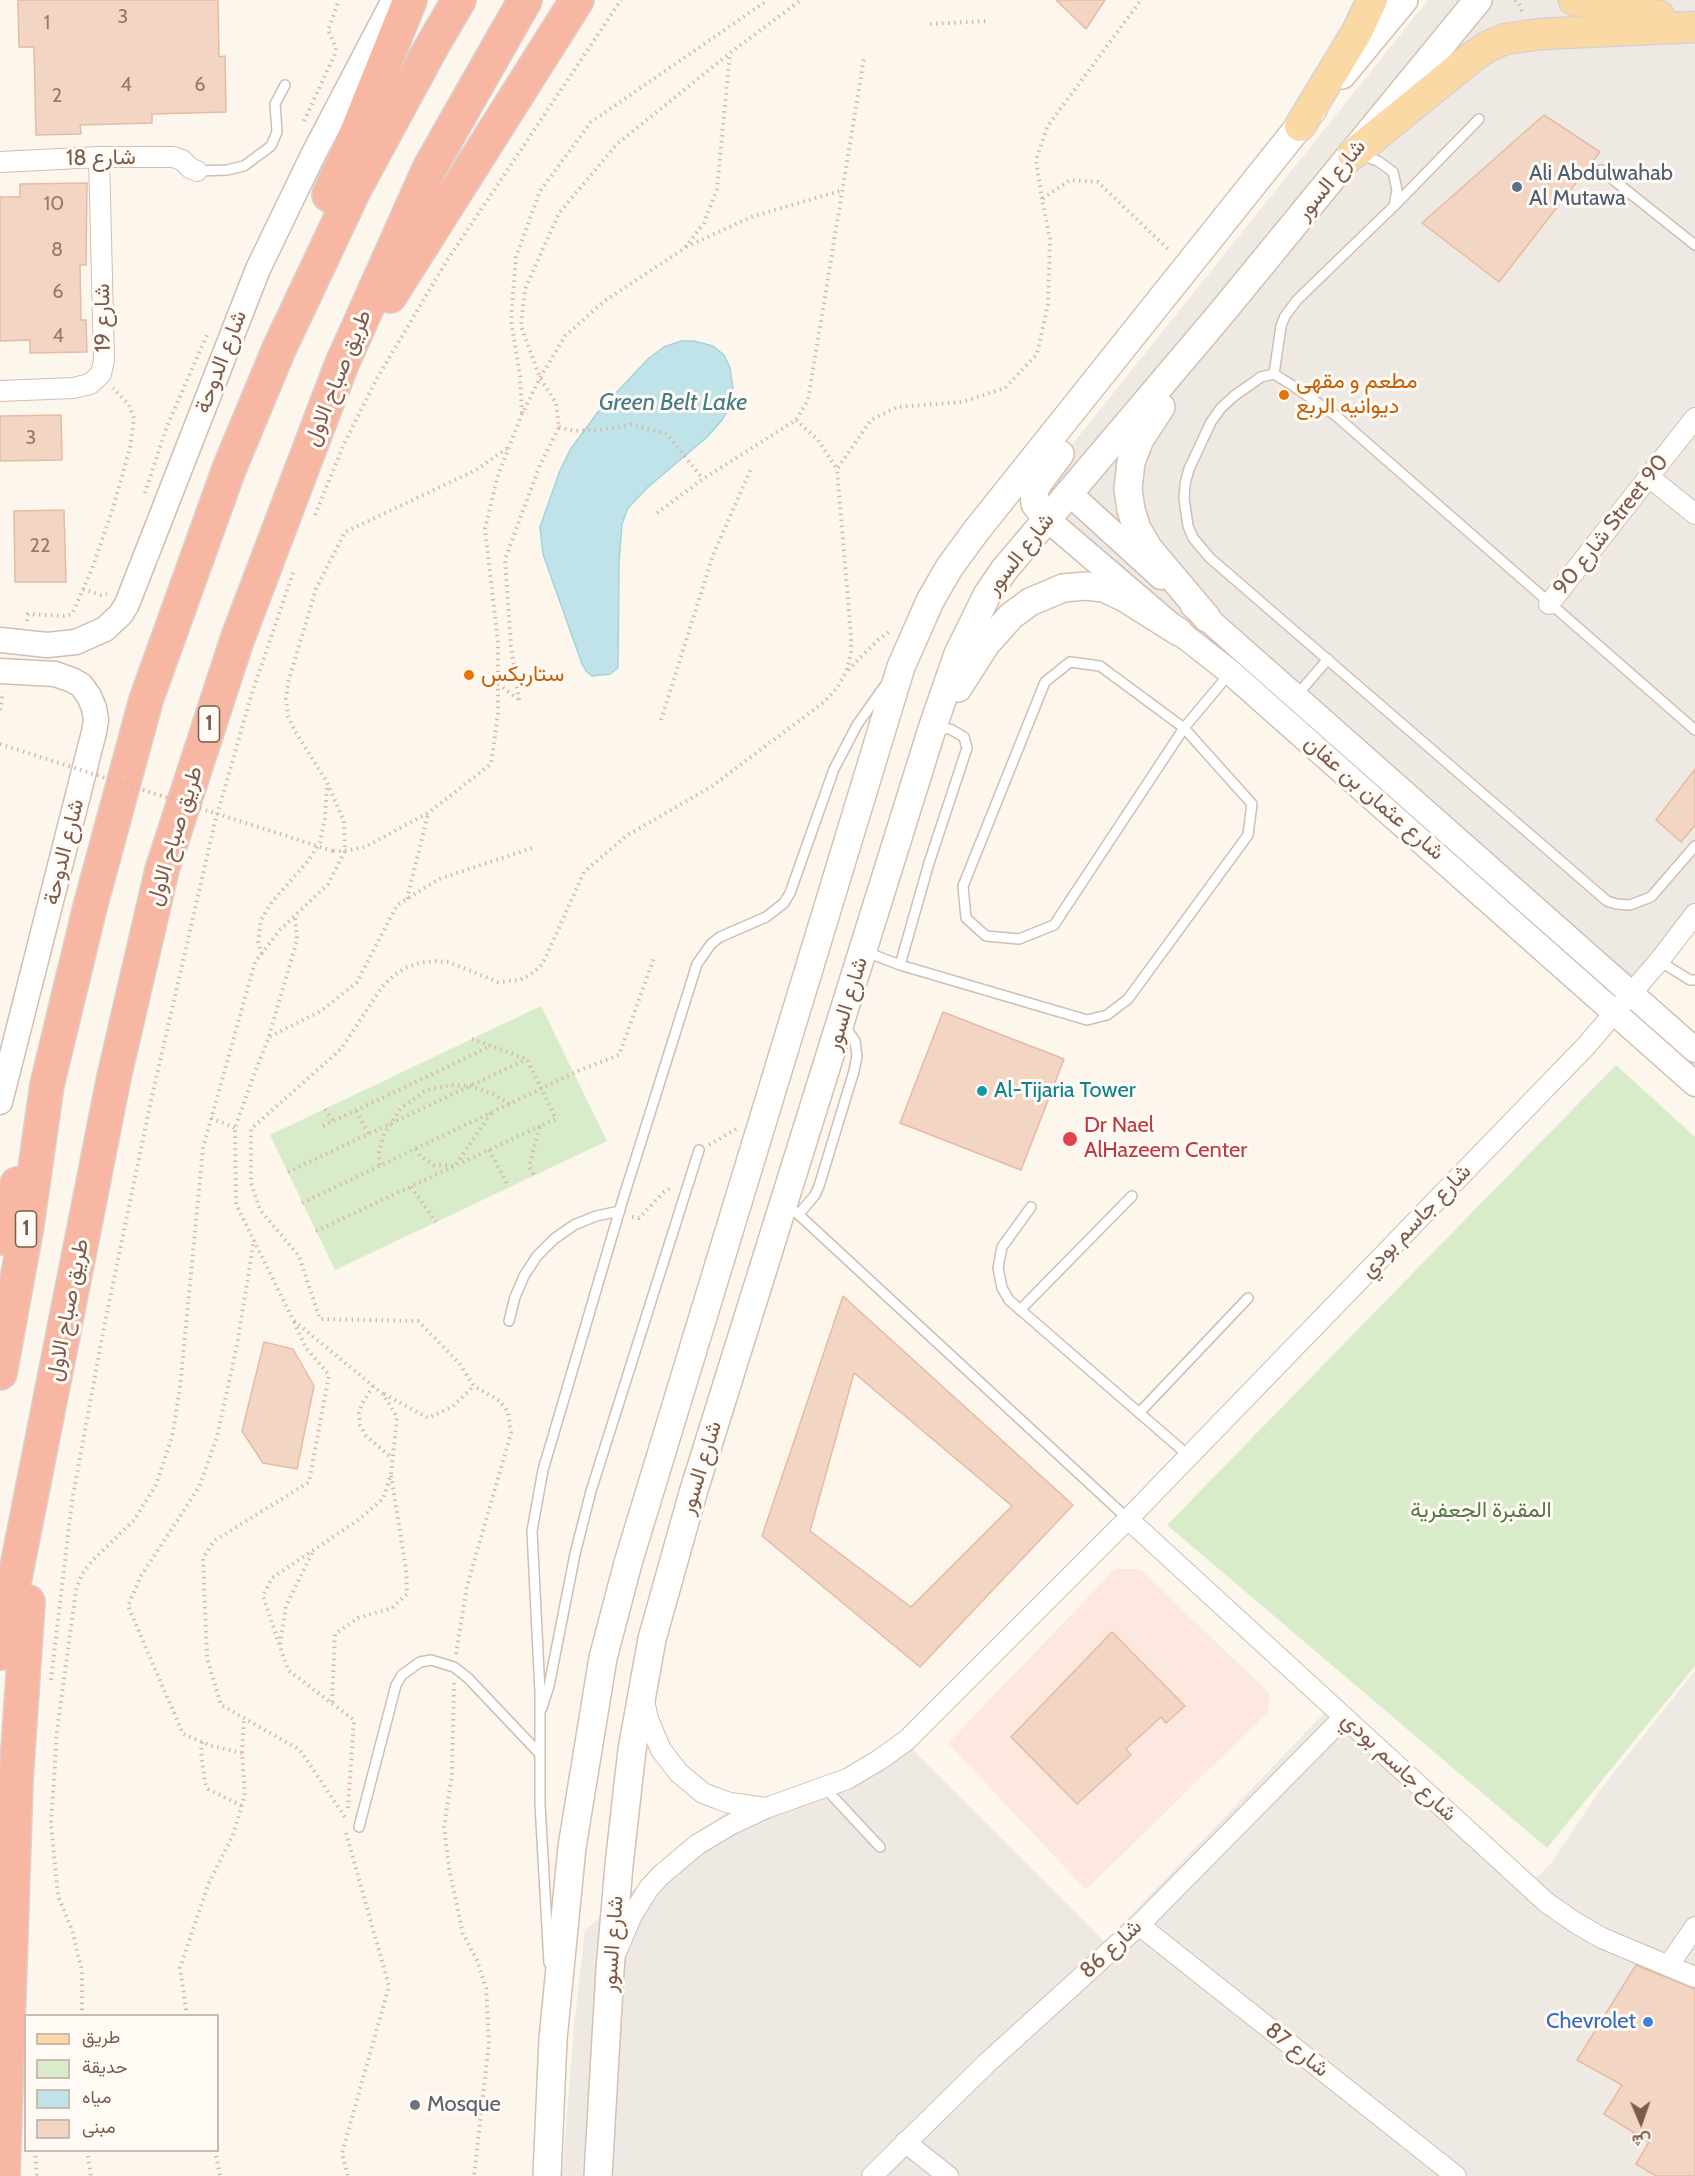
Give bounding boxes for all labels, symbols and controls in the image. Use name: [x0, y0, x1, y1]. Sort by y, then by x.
house number: 3: [118, 5, 128, 29]
house number: 1: [44, 11, 50, 35]
house number: 4: [120, 73, 132, 97]
house number: 6: [194, 73, 206, 97]
house number: 2: [52, 84, 62, 108]
street label: شارع السور: [1290, 134, 1372, 226]
street label: شارع 18: [66, 144, 136, 172]
place label: Ali Abdulwahab Al Mutawa: [1529, 161, 1673, 212]
marker: Ali Abdulwahab Al Mutawa: [1510, 180, 1524, 194]
house number: 10: [44, 192, 64, 216]
house number: 8: [51, 238, 63, 262]
house number: 6: [52, 280, 64, 304]
street label: شارع 19: [89, 283, 117, 353]
street label: طريق صباح الاول: [299, 306, 377, 450]
street label: شارع الدوحة: [189, 307, 253, 417]
house number: 4: [52, 324, 64, 348]
place label: مطعم و مقهى ديوانيه الربع: [1296, 369, 1418, 420]
marker: مطعم و مقهى ديوانيه الربع: [1277, 388, 1291, 402]
water label: Green Belt Lake: [599, 389, 747, 417]
house number: 3: [26, 426, 36, 450]
street label: شارع 90 Street 90: [1548, 449, 1674, 601]
street label: شارع السور: [980, 508, 1060, 600]
house number: 22: [30, 534, 50, 558]
place label: ستاربكس: [481, 662, 564, 688]
marker: ستاربكس: [462, 668, 476, 682]
road number: 1: [198, 706, 220, 742]
street label: شارع عثمان بن عفان: [1298, 730, 1450, 866]
street label: طريق صباح الاول: [141, 763, 209, 909]
street label: شارع الدوحة: [38, 796, 90, 908]
street label: شارع السور: [820, 954, 874, 1054]
place label: Al-Tijaria Tower: [994, 1078, 1136, 1104]
marker: Al-Tijaria Tower: [975, 1084, 989, 1098]
place label: Dr Nael AlHazeem Center: [1084, 1113, 1247, 1164]
marker: Dr Nael AlHazeem Center: [1061, 1130, 1079, 1148]
street label: شارع جاسم بودي: [1355, 1159, 1477, 1283]
road number: 1: [15, 1211, 36, 1247]
street label: طريق صباح الاول: [41, 1237, 95, 1383]
street label: شارع السور: [674, 1418, 728, 1518]
park label: المقبرة الجعفرية: [1410, 1498, 1552, 1524]
street label: شارع جاسم بودي: [1336, 1707, 1462, 1827]
street label: شارع السور: [596, 1895, 630, 1993]
street label: شارع 86: [1075, 1914, 1147, 1984]
place label: Chevrolet: [1546, 2009, 1636, 2035]
legend: [24, 2014, 219, 2152]
marker: Chevrolet: [1641, 2015, 1655, 2029]
street label: شارع 87: [1260, 2017, 1334, 2083]
text: طريق: [82, 2026, 120, 2048]
text: حديقة: [82, 2056, 128, 2078]
text: مياه: [82, 2086, 111, 2108]
place label: Mosque: [427, 2092, 501, 2118]
north arrow: [1611, 2092, 1671, 2152]
marker: Mosque: [408, 2098, 422, 2112]
text: مبنى: [82, 2116, 116, 2138]
text: ش: [1632, 2131, 1652, 2150]

